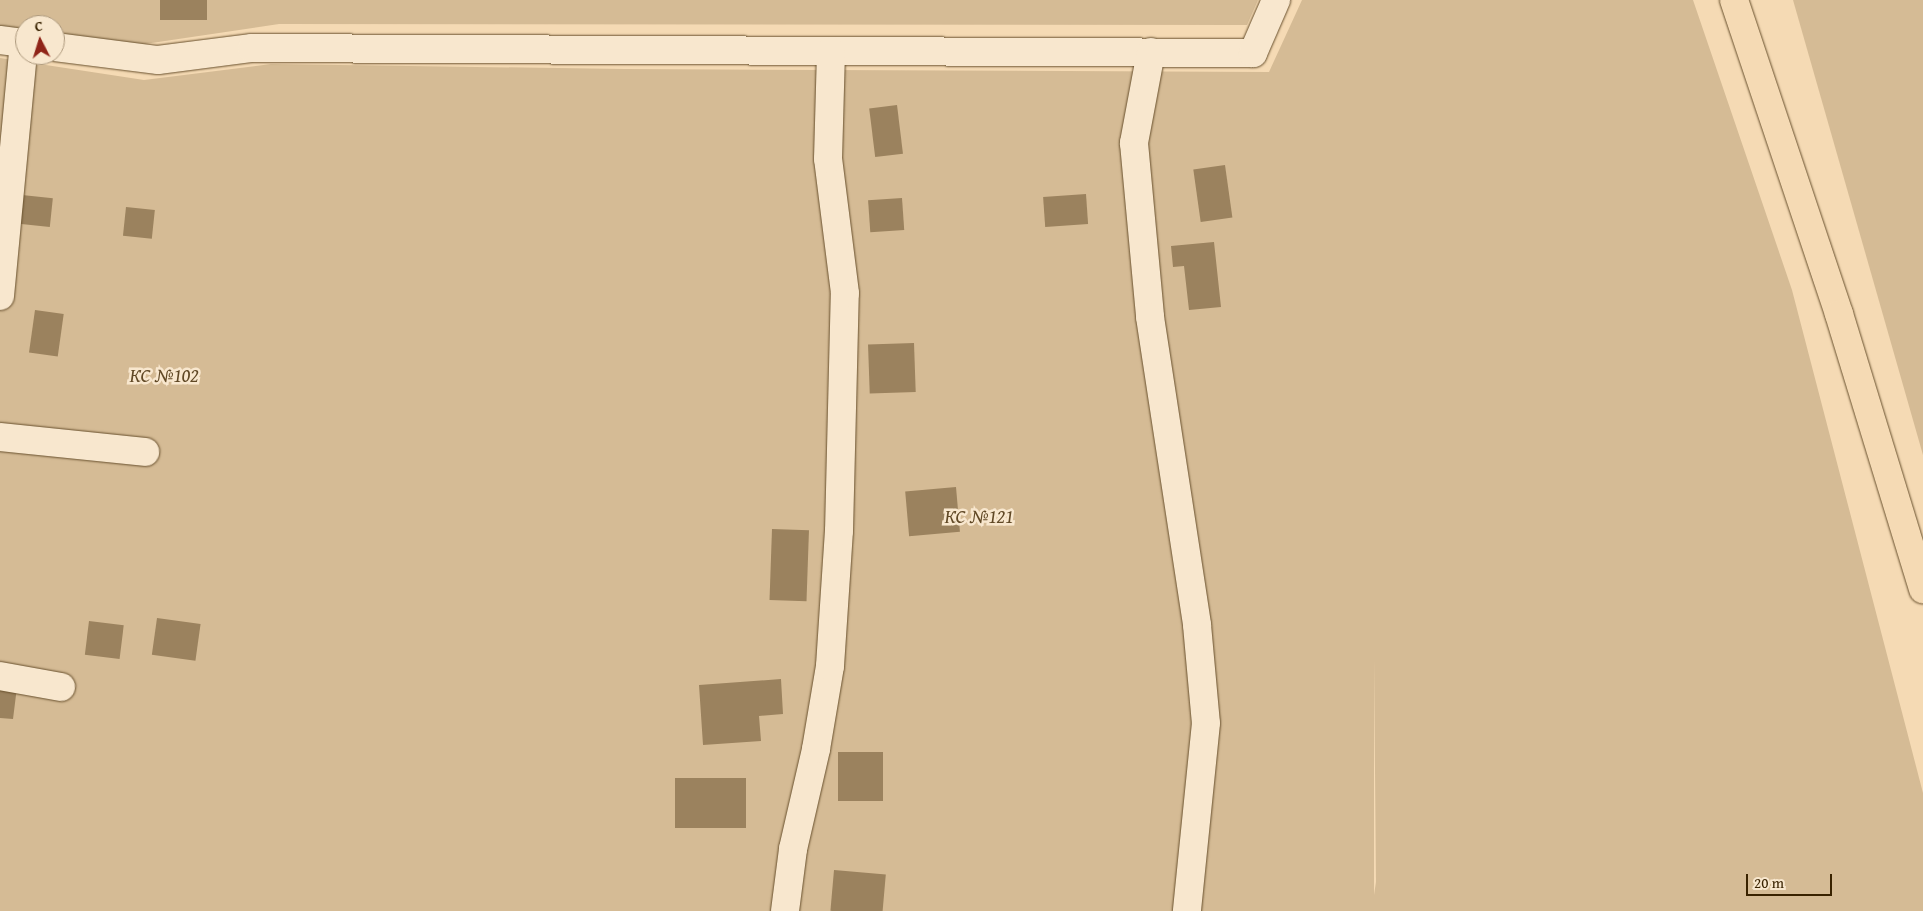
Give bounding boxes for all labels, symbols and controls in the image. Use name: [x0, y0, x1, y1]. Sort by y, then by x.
north arrow: [15, 15, 65, 65]
text: С: [34, 16, 44, 36]
park label: КС №102: [129, 362, 199, 386]
park label: КС №121: [944, 503, 1014, 527]
scale bar: [1748, 864, 1834, 896]
text: 20 m: [1754, 872, 1784, 893]

